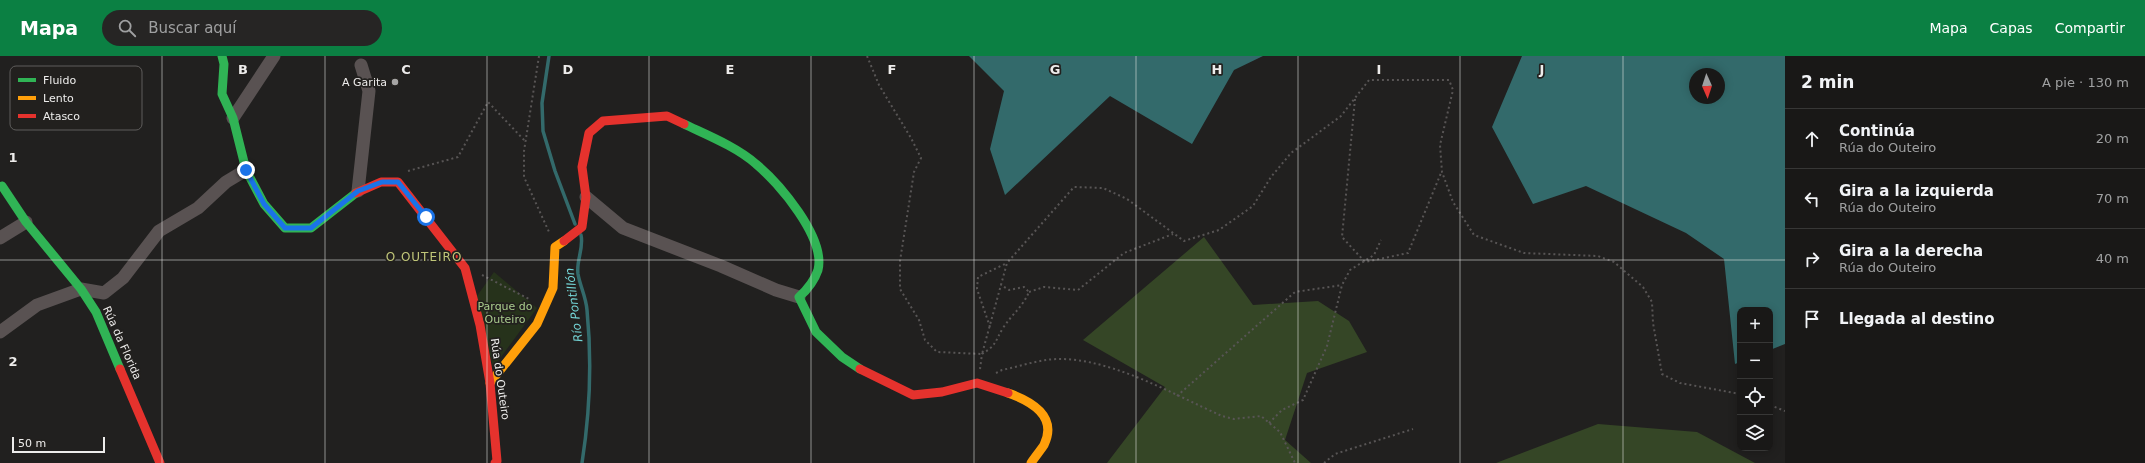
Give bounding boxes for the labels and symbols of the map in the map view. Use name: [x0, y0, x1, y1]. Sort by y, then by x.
text: B: [238, 62, 248, 77]
text: C: [401, 62, 411, 77]
text: D: [563, 62, 574, 77]
text: E: [726, 62, 734, 77]
text: F: [888, 62, 896, 77]
text: G: [1050, 62, 1060, 77]
text: H: [1212, 62, 1222, 77]
text: I: [1377, 62, 1381, 77]
text: J: [1539, 62, 1544, 77]
legend: [10, 66, 142, 130]
north arrow: [1689, 68, 1725, 104]
text: Fluido: [43, 74, 76, 87]
place label: A Garita: [342, 76, 387, 89]
marker: A Garita: [390, 77, 400, 87]
text: Lento: [43, 92, 74, 105]
text: Atasco: [43, 110, 80, 123]
text: 1: [8, 150, 18, 165]
route end: [237, 161, 255, 179]
route start: [417, 208, 435, 226]
district label: O OUTEIRO: [386, 250, 462, 264]
water label: Río Pontillón: [563, 267, 585, 343]
park label: Parque do Outeiro: [477, 300, 533, 326]
street label: Rúa da Florida: [100, 304, 144, 382]
street label: Rúa do Outeiro: [488, 337, 512, 421]
text: 2: [8, 354, 18, 369]
scale bar: [12, 435, 105, 454]

